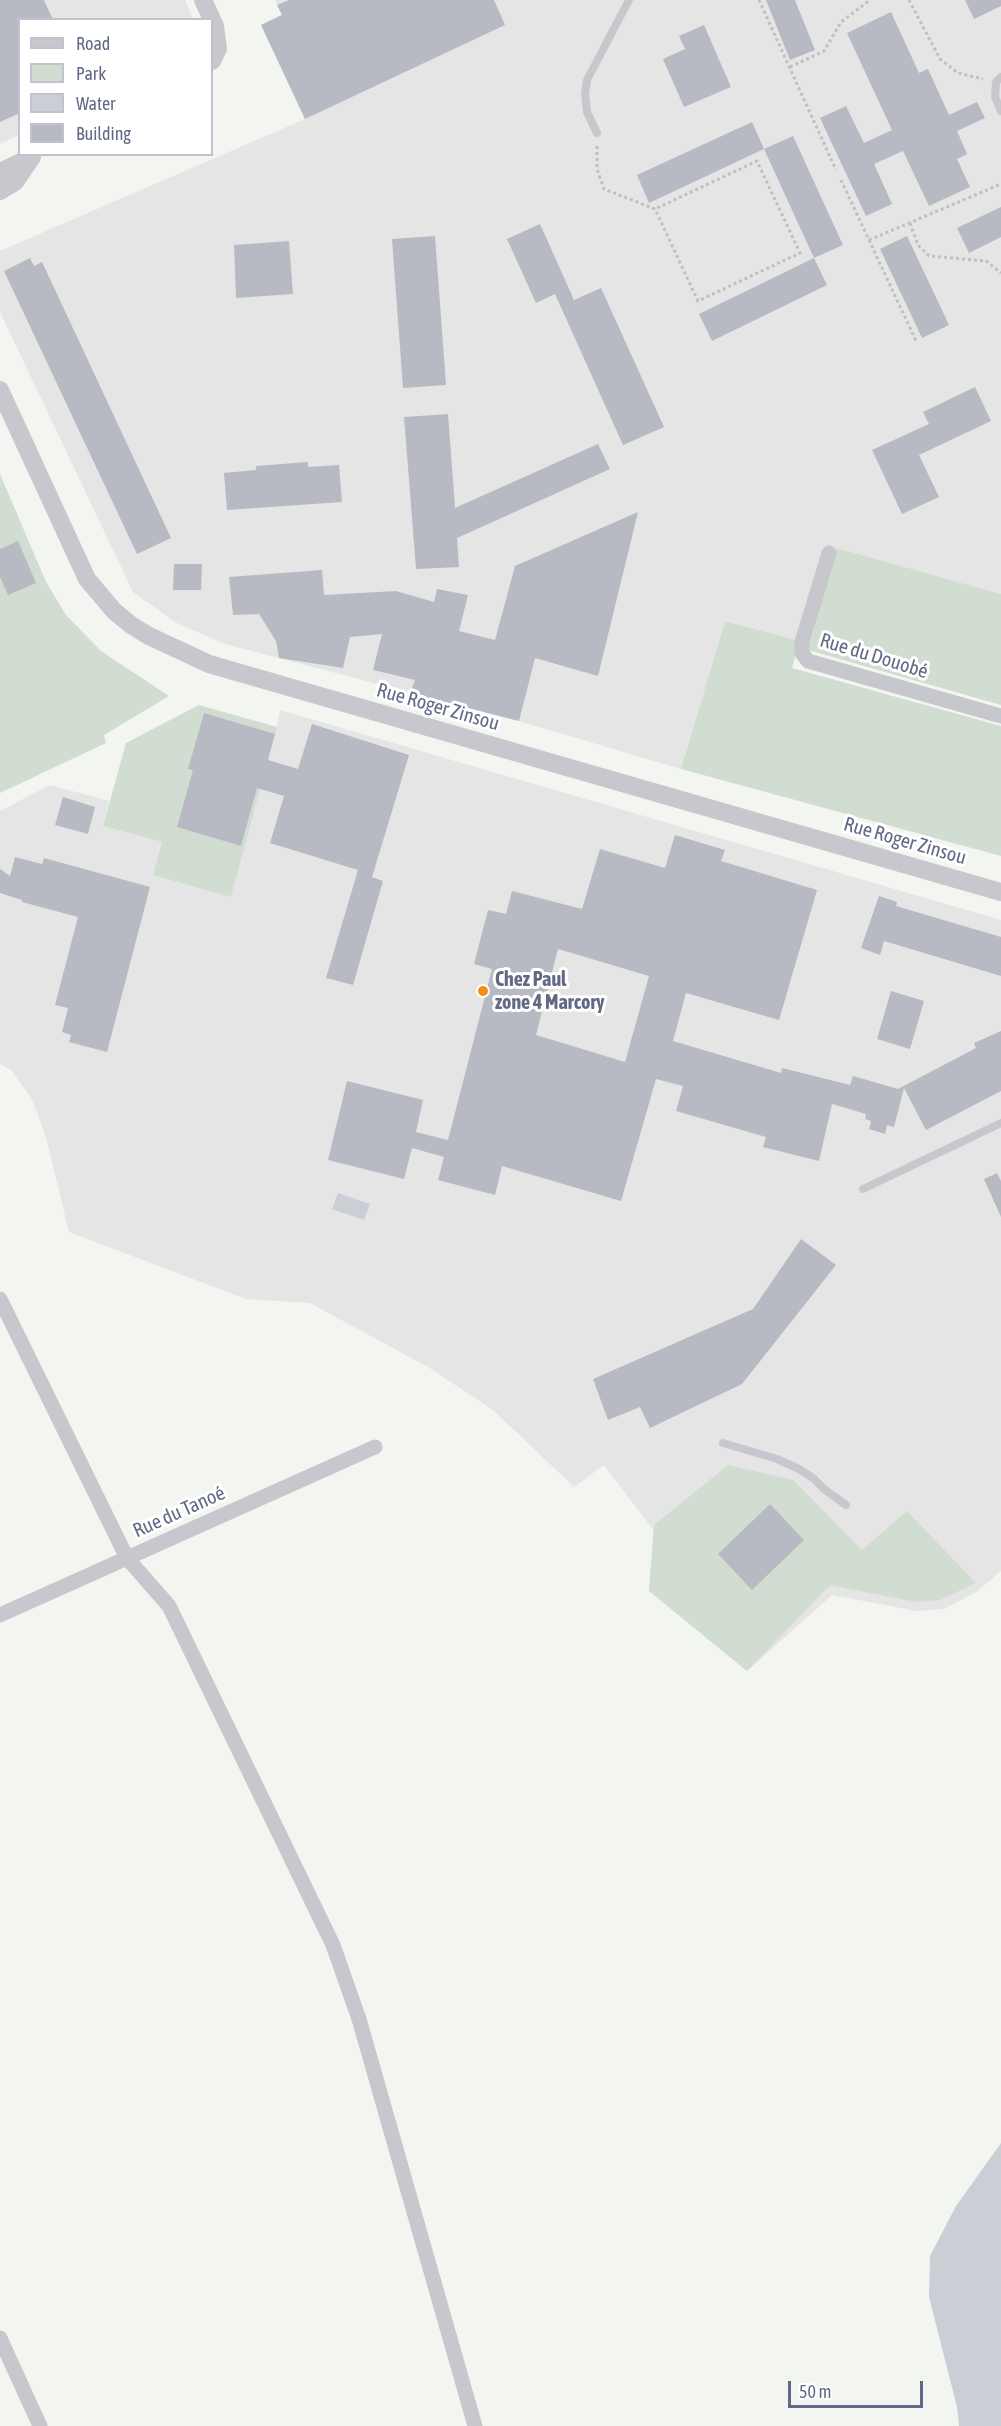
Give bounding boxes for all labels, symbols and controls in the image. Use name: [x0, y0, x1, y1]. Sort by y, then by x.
legend: [18, 18, 213, 156]
text: Road: [76, 33, 110, 54]
text: Park: [76, 63, 106, 84]
text: Water: [76, 93, 115, 114]
text: Building: [76, 123, 131, 144]
street label: Rue du Douobé: [817, 628, 931, 684]
street label: Rue Roger Zinsou: [374, 678, 502, 736]
street label: Rue Roger Zinsou: [841, 812, 969, 870]
place label: Chez Paul zone 4 Marcory: [495, 968, 605, 1015]
marker: Chez Paul zone 4 Marcory: [476, 984, 490, 998]
street label: Rue du Tanoé: [129, 1481, 229, 1543]
scale bar: [791, 2369, 926, 2407]
text: 50 m: [799, 2381, 831, 2402]

